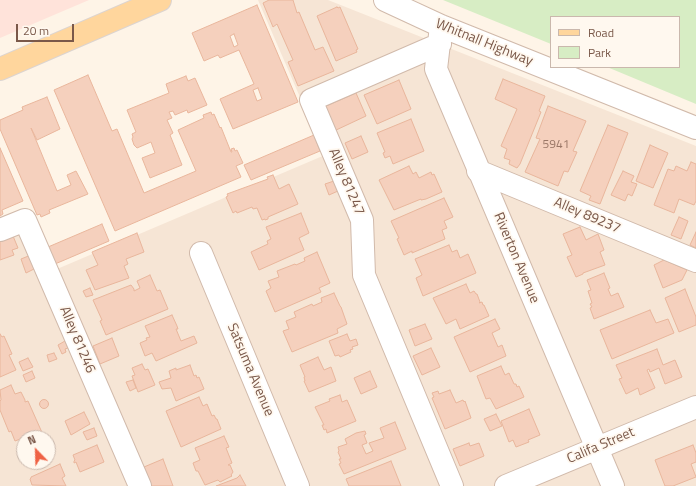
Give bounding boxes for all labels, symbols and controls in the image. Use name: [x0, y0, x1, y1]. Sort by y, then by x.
scale bar: [18, 16, 76, 42]
street label: Whitnall Highway: [433, 16, 535, 70]
legend: [550, 16, 680, 68]
text: 20 m: [23, 21, 49, 40]
text: Road: [588, 23, 614, 42]
text: Park: [588, 43, 611, 62]
house number: 5941: [543, 138, 569, 152]
street label: Alley 81247: [324, 146, 368, 218]
street label: Alley 89237: [551, 194, 623, 238]
street label: Riverton Avenue: [489, 210, 543, 306]
street label: Alley 81246: [55, 304, 99, 376]
street label: Satsuma Avenue: [223, 321, 277, 419]
street label: Califa Street: [565, 424, 637, 468]
north arrow: [16, 430, 56, 470]
text: N: [25, 431, 38, 449]

